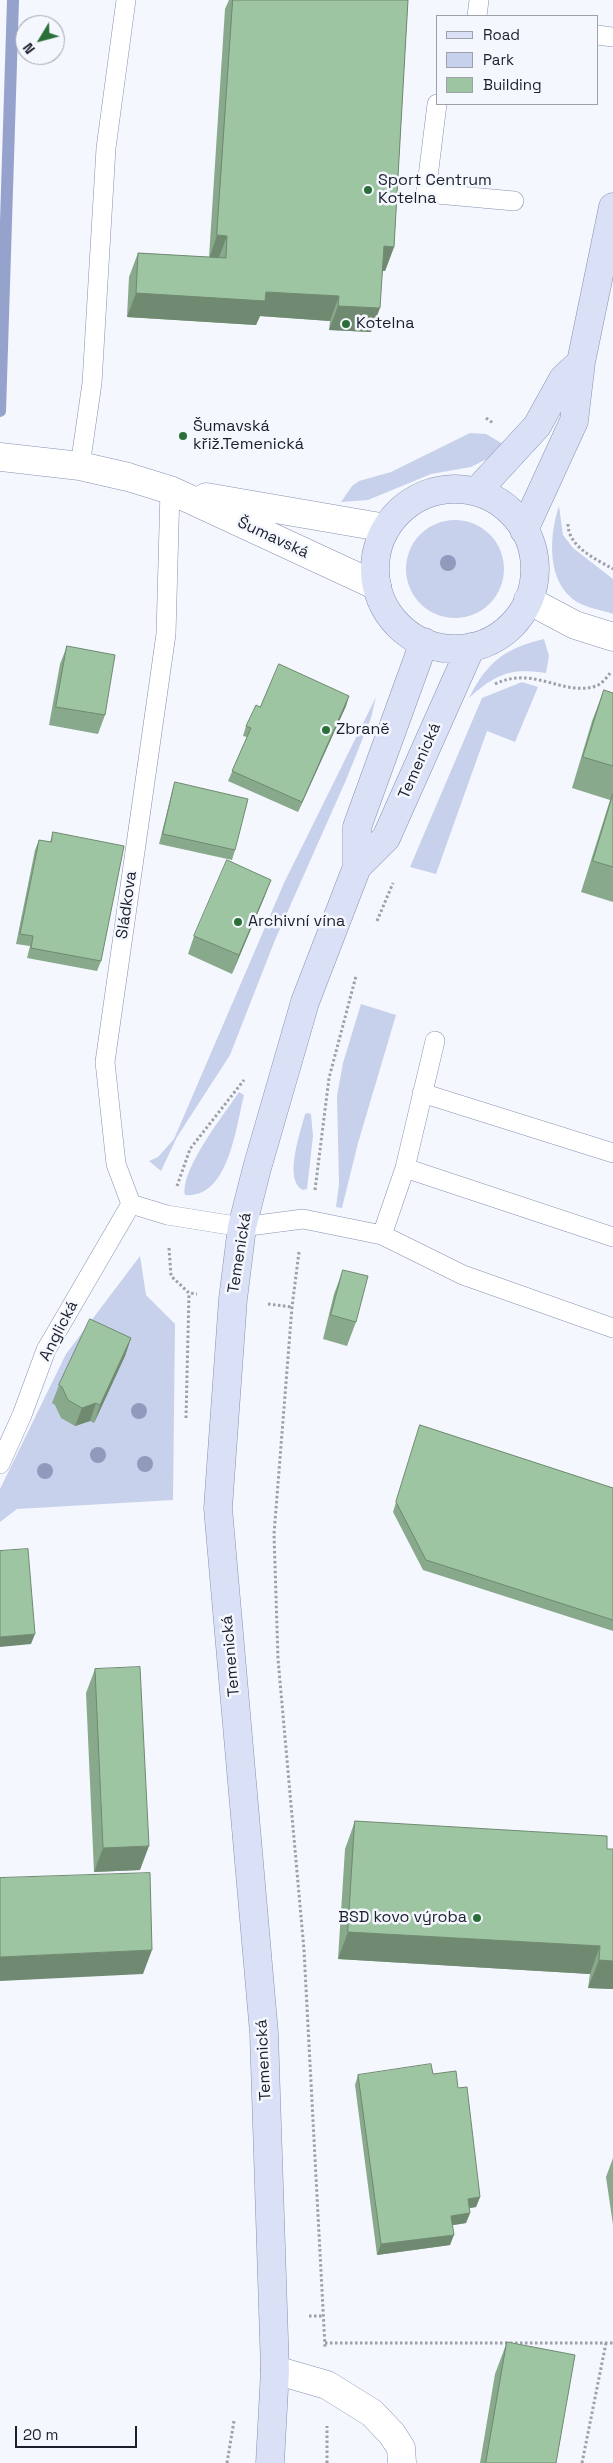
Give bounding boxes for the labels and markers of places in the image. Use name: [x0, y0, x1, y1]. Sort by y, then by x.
place label: Sport Centrum Kotelna: [378, 171, 492, 209]
marker: Sport Centrum Kotelna: [362, 184, 374, 196]
place label: Kotelna: [356, 314, 414, 334]
marker: Kotelna: [340, 318, 352, 330]
place label: Šumavská křiž.Temenická: [193, 417, 304, 455]
marker: Šumavská křiž.Temenická: [177, 430, 189, 442]
place label: Zbraně: [336, 720, 390, 740]
marker: Zbraně: [320, 724, 332, 736]
place label: Archivní vína: [248, 912, 345, 932]
marker: Archivní vína: [232, 916, 244, 928]
place label: BSD kovo výroba: [338, 1908, 467, 1928]
marker: BSD kovo výroba: [471, 1912, 483, 1924]

